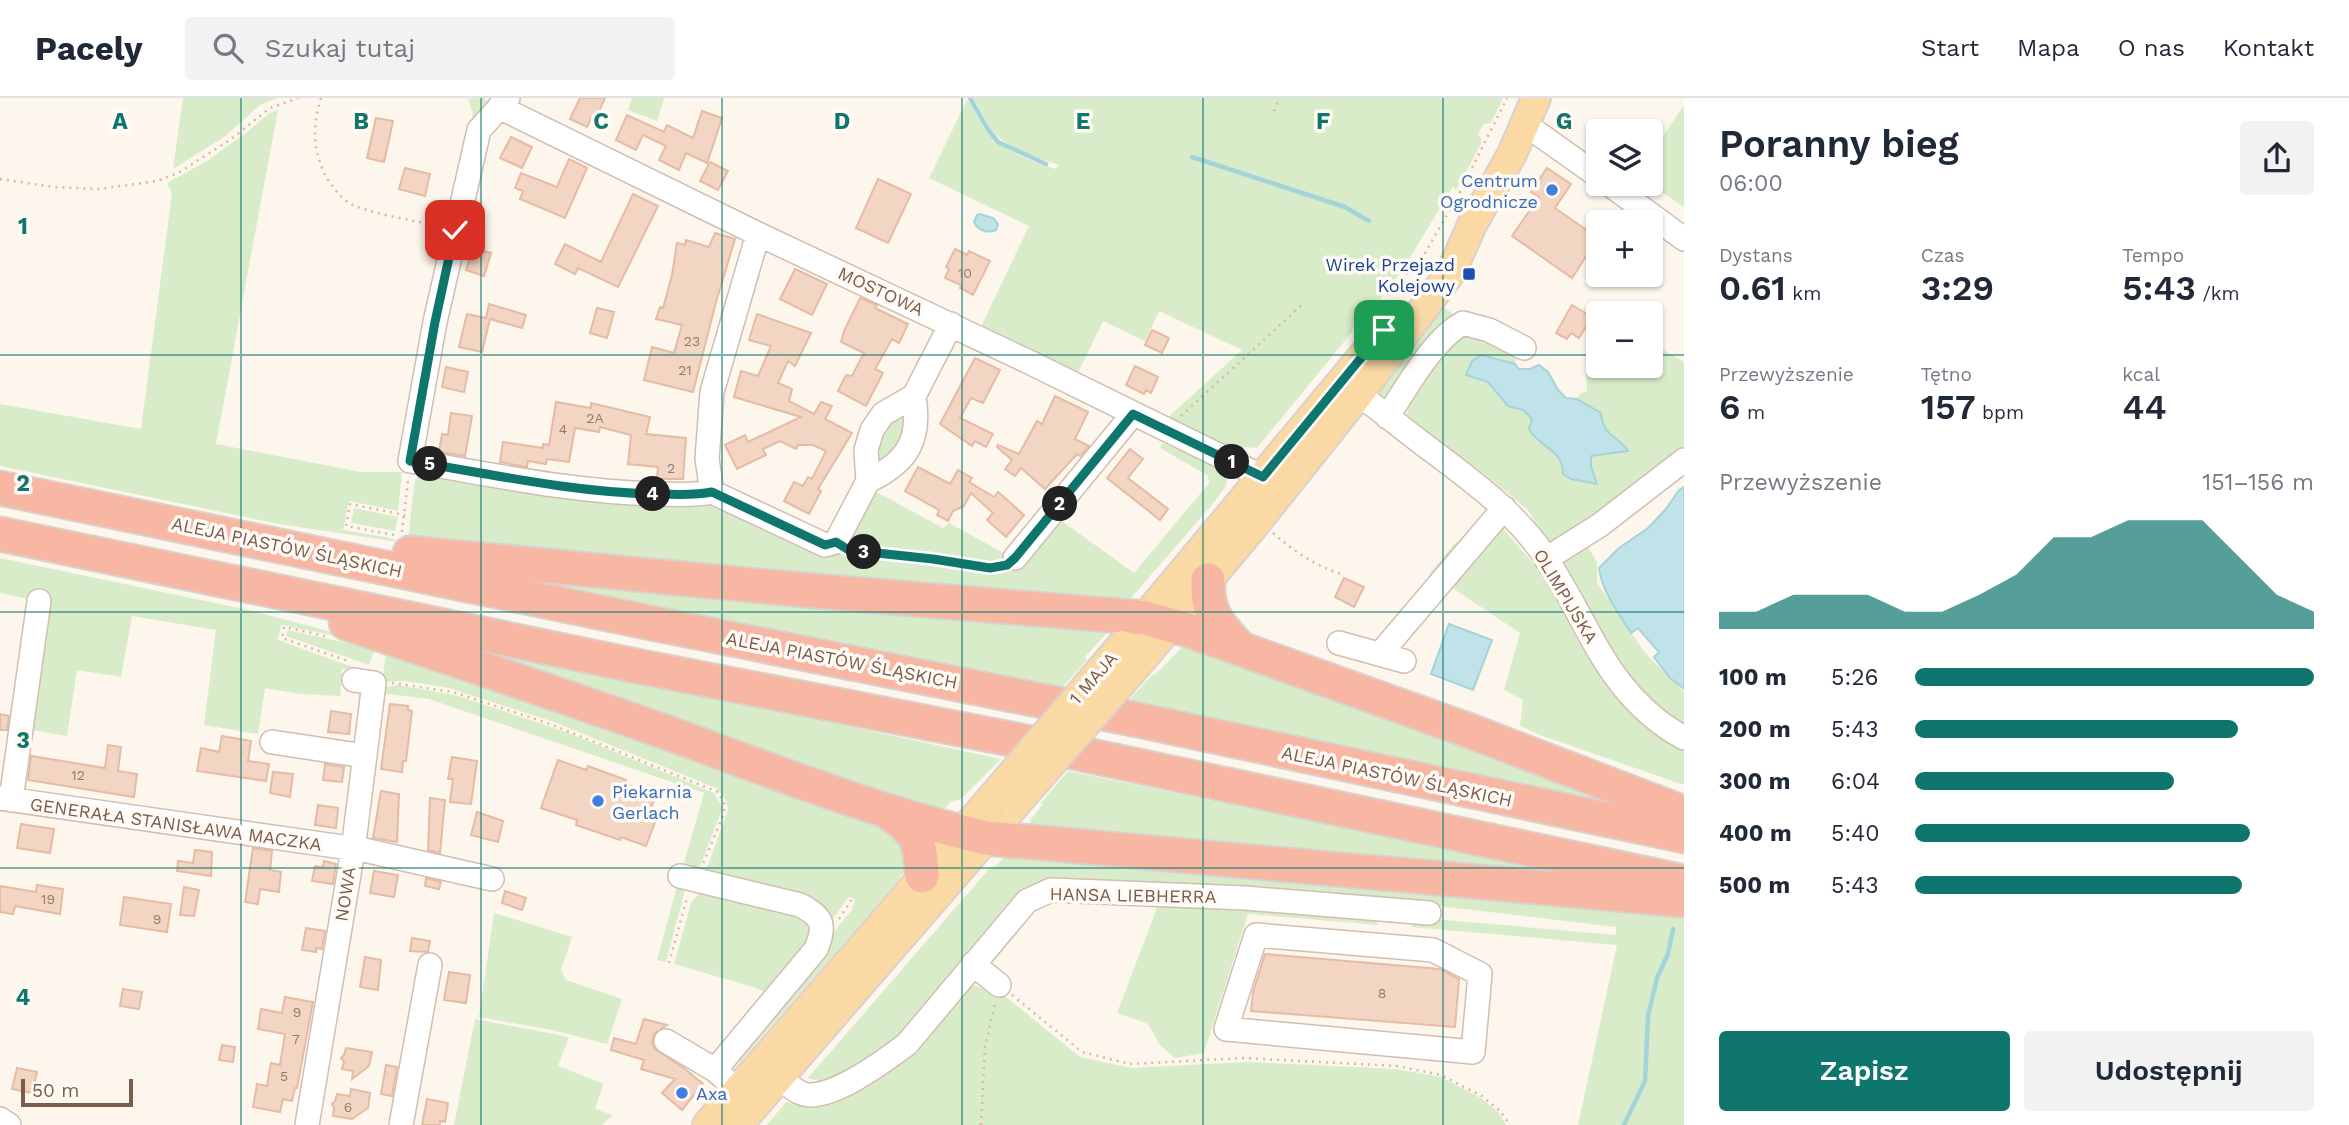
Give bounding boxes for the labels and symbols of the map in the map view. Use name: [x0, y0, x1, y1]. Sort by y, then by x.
text: A: [112, 108, 128, 135]
text: B: [353, 108, 369, 135]
text: C: [593, 108, 609, 135]
text: D: [834, 108, 850, 135]
text: E: [1076, 108, 1090, 135]
text: F: [1316, 108, 1330, 135]
text: G: [1556, 108, 1572, 135]
place label: Centrum Ogrodnicze: [1440, 170, 1538, 212]
marker: Centrum Ogrodnicze: [1544, 182, 1560, 198]
pin: [425, 200, 485, 260]
text: 1: [18, 213, 28, 240]
place label: Wirek Przejazd Kolejowy: [1326, 254, 1456, 296]
street label: MOSTOWA: [835, 262, 927, 320]
house number: 10: [958, 265, 972, 281]
marker: Wirek Przejazd Kolejowy: [1461, 266, 1477, 282]
pin: [1354, 300, 1414, 360]
house number: 23: [684, 333, 700, 349]
house number: 21: [678, 362, 692, 378]
house number: 2A: [586, 410, 604, 426]
house number: 4: [559, 421, 567, 437]
pin: 1: [1214, 444, 1250, 480]
pin: 5: [412, 446, 448, 482]
house number: 2: [667, 460, 675, 476]
text: 2: [16, 470, 30, 497]
pin: 4: [636, 476, 670, 512]
pin: 2: [1042, 486, 1078, 522]
street label: ALEJA PIASTÓW ŚLĄSKICH: [170, 512, 404, 582]
pin: 3: [846, 534, 882, 570]
street label: OLIMPIJSKA: [1530, 545, 1603, 647]
street label: ALEJA PIASTÓW ŚLĄSKICH: [725, 627, 959, 693]
street label: 1 MAJA: [1065, 648, 1121, 708]
text: 3: [16, 727, 30, 754]
street label: ALEJA PIASTÓW ŚLĄSKICH: [1280, 741, 1514, 811]
house number: 12: [71, 767, 85, 783]
place label: Piekarnia Gerlach: [612, 781, 692, 823]
street label: GENERAŁA STANISŁAWA MACZKA: [29, 793, 323, 855]
marker: Piekarnia Gerlach: [590, 793, 606, 809]
street label: NOWA: [330, 865, 360, 923]
street label: HANSA LIEBHERRA: [1049, 883, 1217, 907]
house number: 19: [41, 891, 55, 907]
house number: 9: [153, 911, 161, 927]
text: 4: [16, 984, 31, 1011]
house number: 8: [1378, 985, 1386, 1001]
house number: 9: [293, 1004, 301, 1020]
house number: 7: [292, 1031, 300, 1047]
house number: 5: [280, 1068, 288, 1084]
scale bar: [21, 1076, 133, 1108]
place label: Axa: [696, 1083, 727, 1104]
marker: Axa: [674, 1085, 690, 1101]
house number: 6: [344, 1099, 352, 1115]

